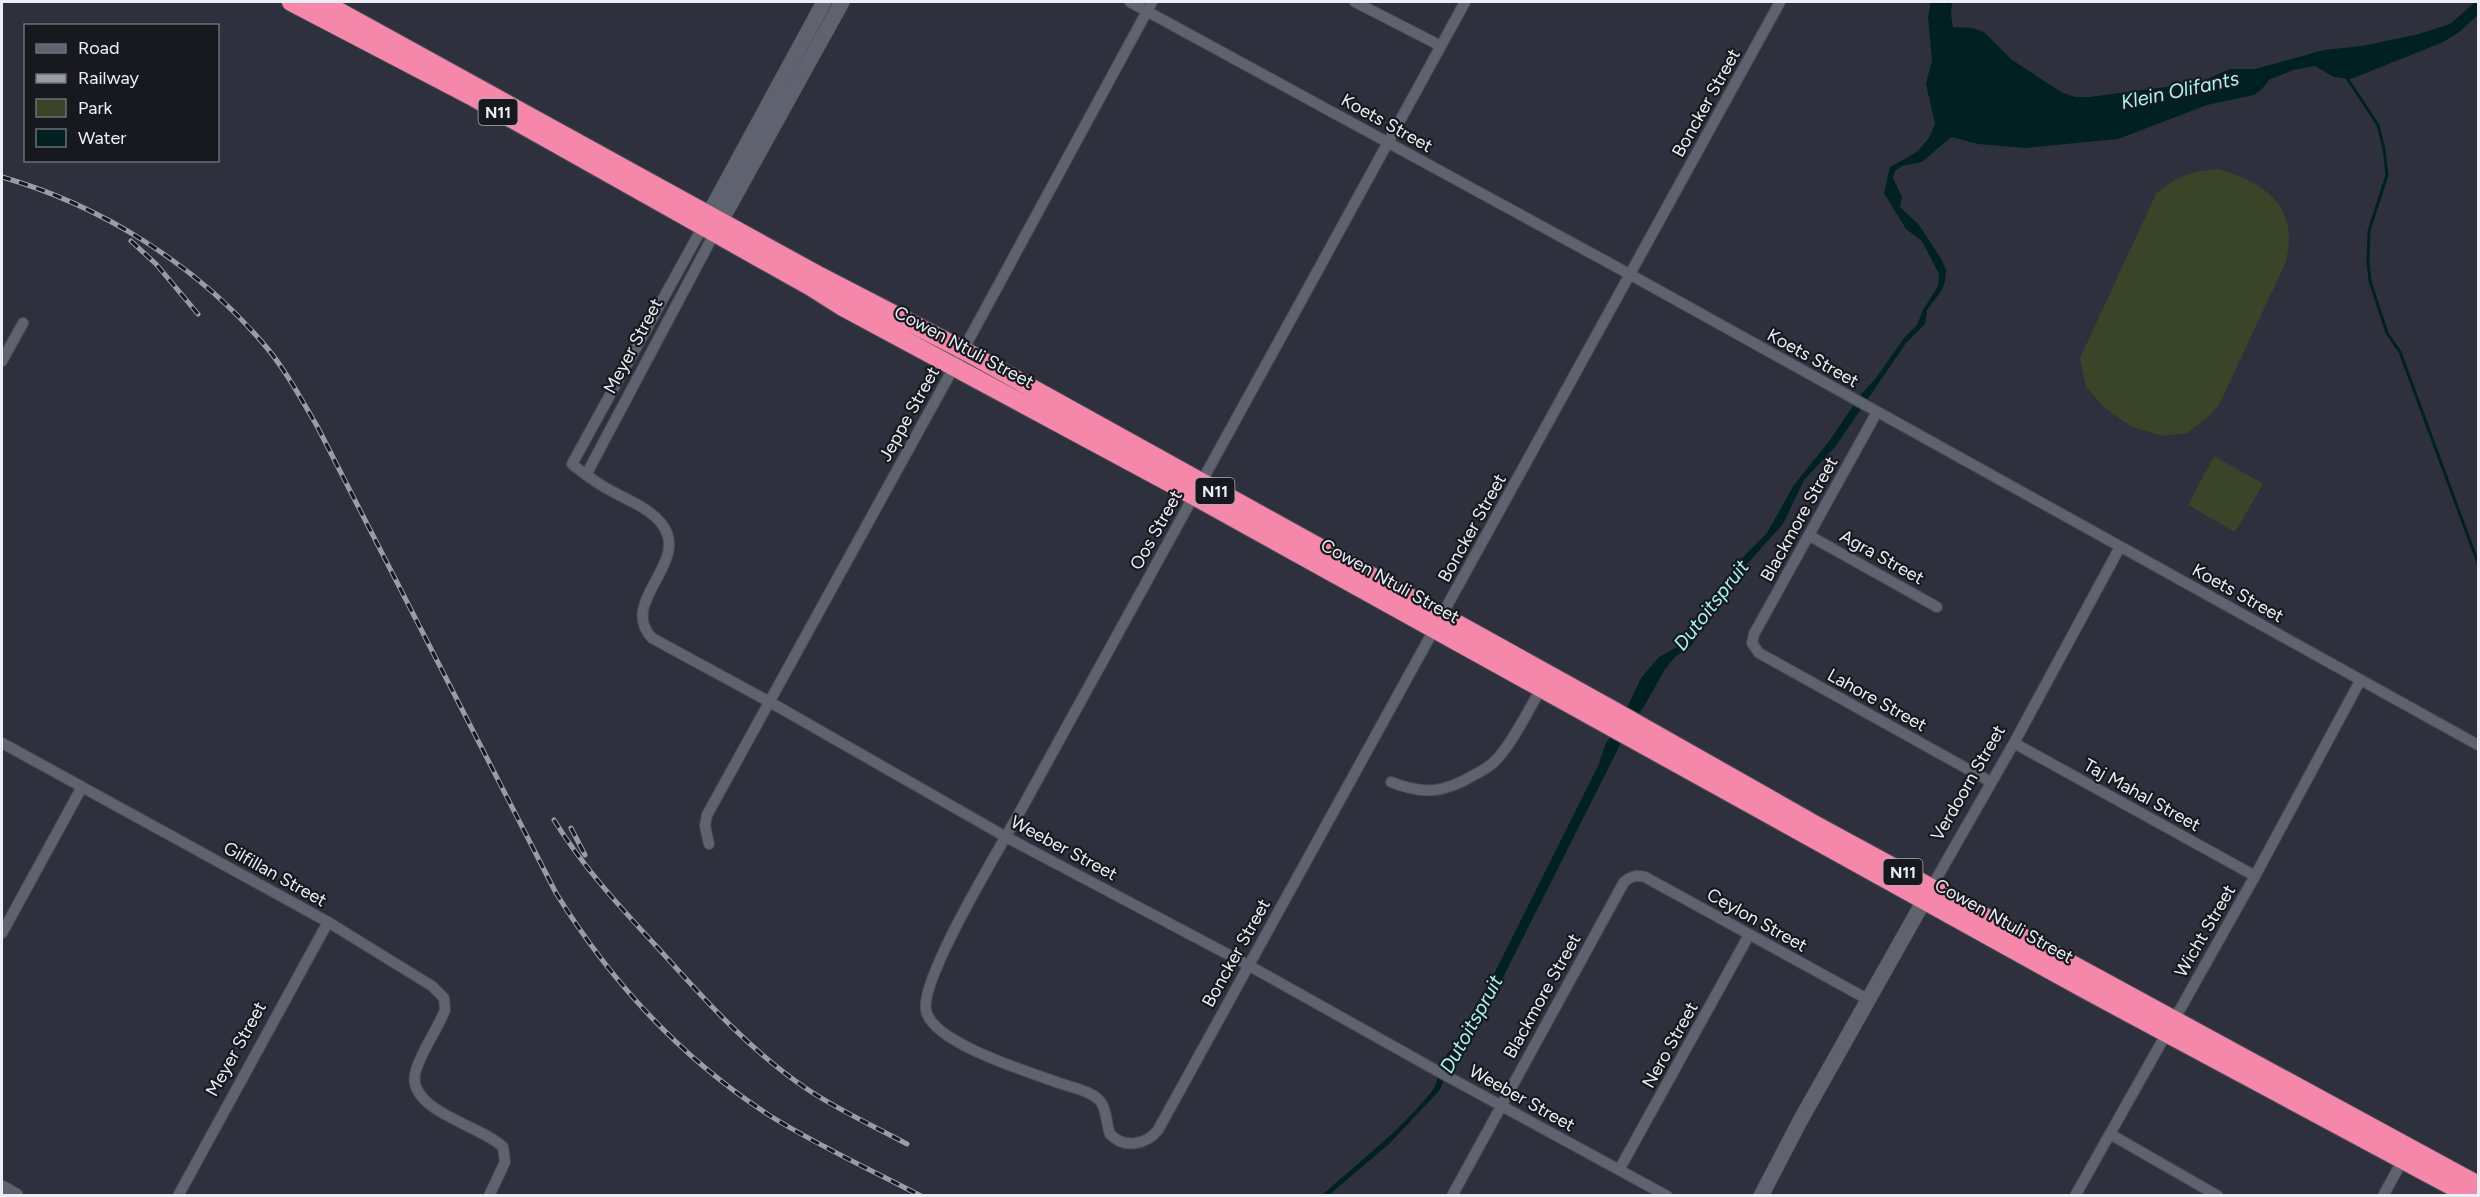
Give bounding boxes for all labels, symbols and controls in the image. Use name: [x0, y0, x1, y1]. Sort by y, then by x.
legend: [24, 24, 219, 162]
text: Road: [78, 37, 119, 59]
street label: Boncker Street: [1667, 45, 1745, 161]
water label: Klein Olifants: [2119, 66, 2242, 114]
text: Railway: [78, 67, 140, 89]
street label: Koets Street: [1337, 89, 1437, 157]
text: Park: [78, 97, 113, 119]
road number: N11: [478, 99, 518, 125]
text: Water: [78, 127, 126, 149]
street label: Meyer Street: [599, 294, 667, 397]
street label: Cowen Ntuli Street: [890, 301, 1038, 393]
street label: Koets Street: [1763, 324, 1863, 392]
street label: Jeppe Street: [874, 363, 944, 465]
street label: Blackmore Street: [1756, 453, 1842, 585]
street label: Boncker Street: [1433, 470, 1511, 586]
road number: N11: [1196, 478, 1234, 504]
street label: Oos Street: [1125, 486, 1187, 574]
street label: Agra Street: [1836, 525, 1928, 589]
street label: Cowen Ntuli Street: [1317, 534, 1463, 628]
water label: Dutoitspruit: [1668, 555, 1754, 655]
street label: Koets Street: [2188, 559, 2288, 627]
street label: Lahore Street: [1824, 664, 1931, 736]
street label: Verdoorn Street: [1926, 721, 2010, 845]
street label: Taj Mahal Street: [2080, 754, 2204, 836]
street label: Weeber Street: [1007, 811, 1121, 885]
street label: Gilfillan Street: [220, 837, 331, 912]
road number: N11: [1884, 859, 1922, 885]
street label: Cowen Ntuli Street: [1931, 874, 2077, 968]
street label: Wicht Street: [2170, 881, 2240, 981]
street label: Ceylon Street: [1703, 883, 1811, 957]
street label: Boncker Street: [1197, 895, 1275, 1011]
street label: Blackmore Street: [1499, 930, 1585, 1062]
water label: Dutoitspruit: [1434, 971, 1508, 1077]
street label: Meyer Street: [201, 998, 271, 1100]
street label: Nero Street: [1637, 998, 1703, 1092]
street label: Weeber Street: [1465, 1060, 1579, 1136]

